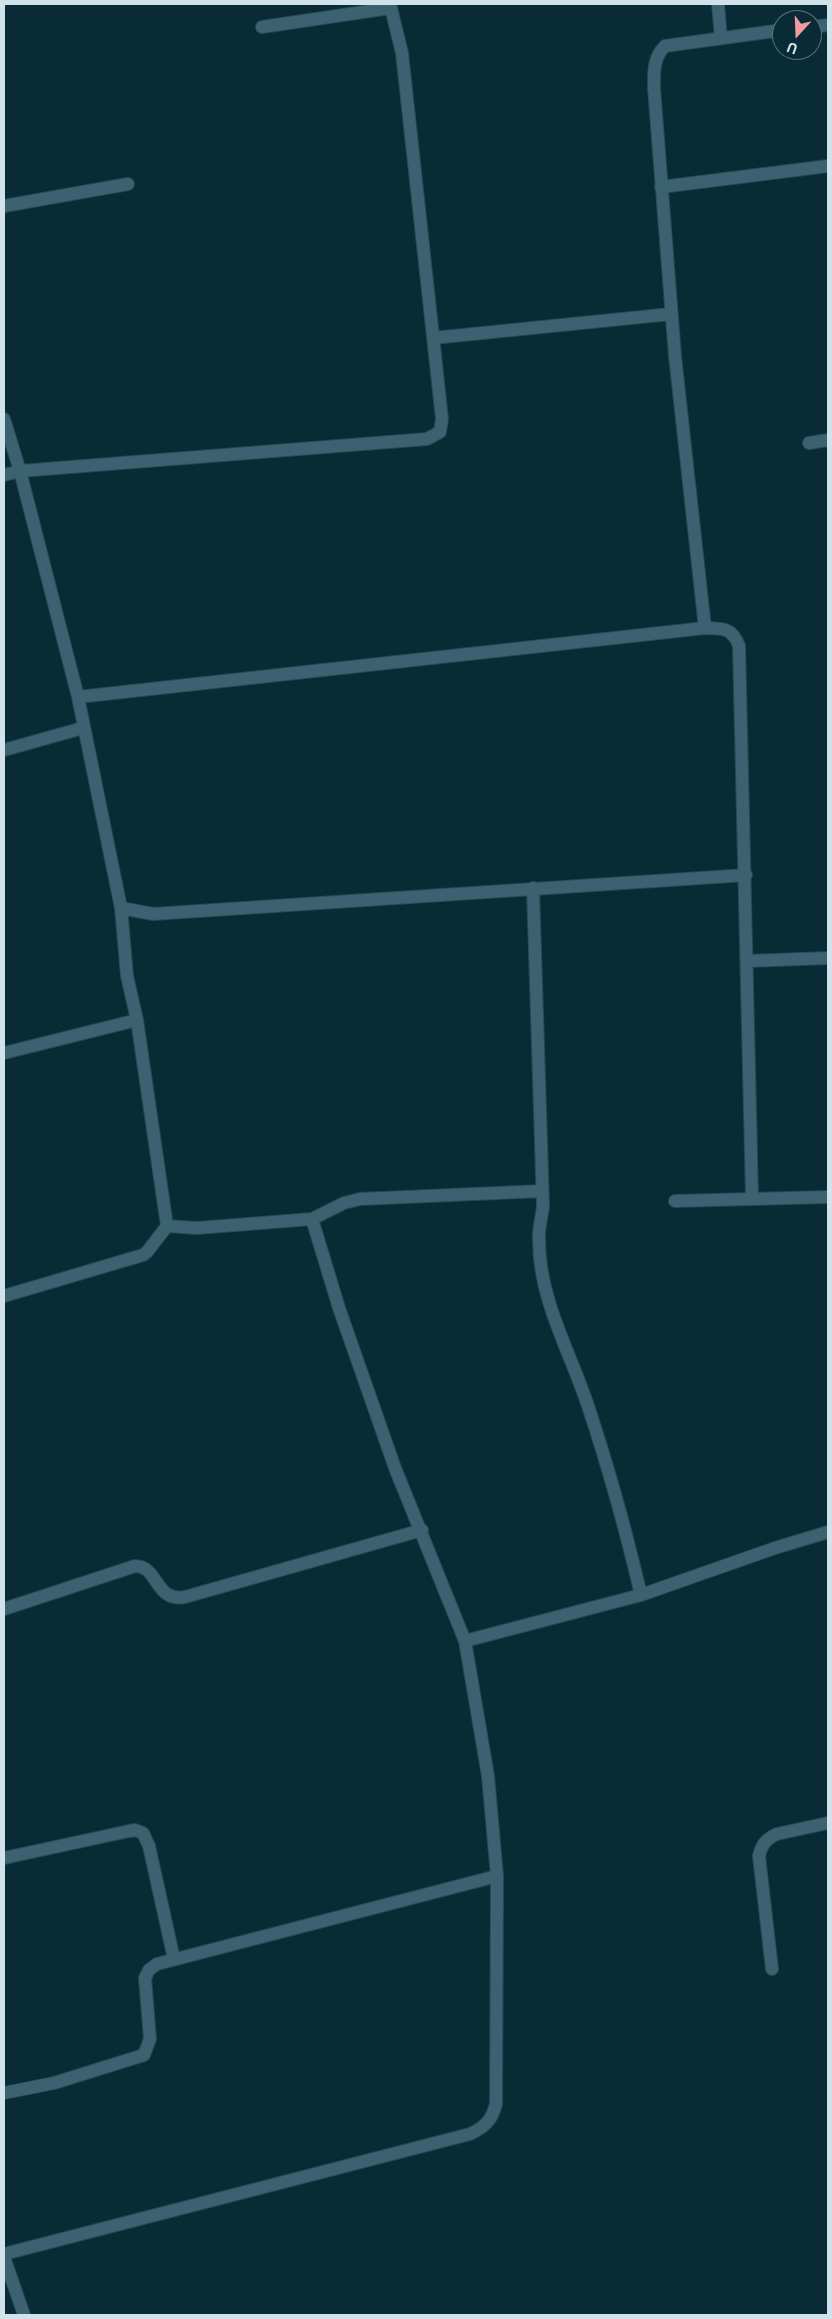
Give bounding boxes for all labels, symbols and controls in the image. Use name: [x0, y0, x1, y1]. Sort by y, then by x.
north arrow: [772, 10, 822, 60]
text: U: [785, 39, 800, 57]

